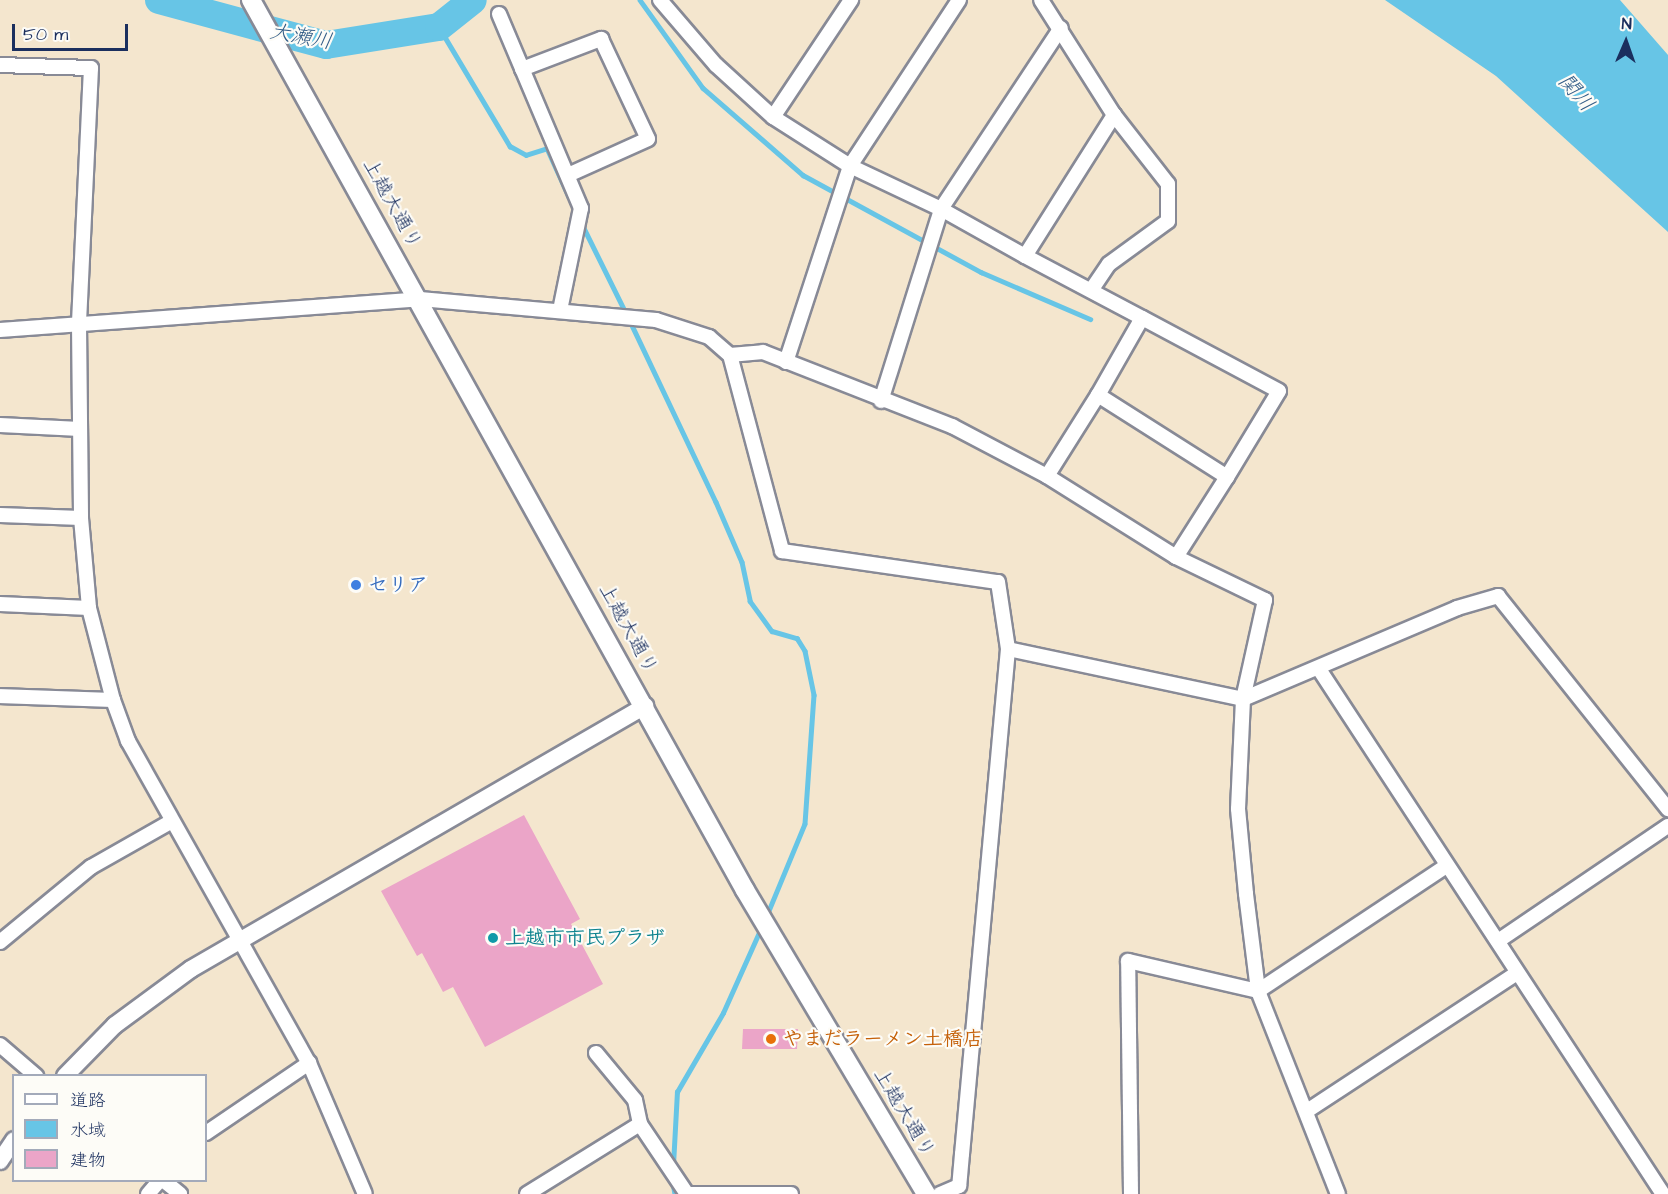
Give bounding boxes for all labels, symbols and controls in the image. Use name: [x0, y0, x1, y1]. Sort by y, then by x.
scale bar: [15, 12, 130, 50]
north arrow: [1596, 12, 1656, 72]
text: N: [1621, 13, 1632, 35]
water label: 大瀬川: [268, 19, 334, 55]
text: 50 m: [23, 22, 68, 47]
water label: 関川: [1553, 69, 1599, 117]
street label: 上越大通り: [357, 154, 427, 254]
place label: セリア: [368, 573, 428, 597]
marker: セリア: [349, 578, 363, 592]
street label: 上越大通り: [593, 579, 663, 679]
place label: 上越市市民プラザ: [505, 926, 665, 950]
marker: 上越市市民プラザ: [486, 931, 500, 945]
place label: やまだラーメン土橋店: [783, 1027, 983, 1051]
marker: やまだラーメン土橋店: [764, 1032, 778, 1046]
street label: 上越大通り: [868, 1064, 940, 1162]
legend: [12, 1074, 207, 1182]
text: 道路: [70, 1088, 106, 1113]
text: 水域: [70, 1118, 106, 1143]
text: 建物: [70, 1148, 106, 1173]

